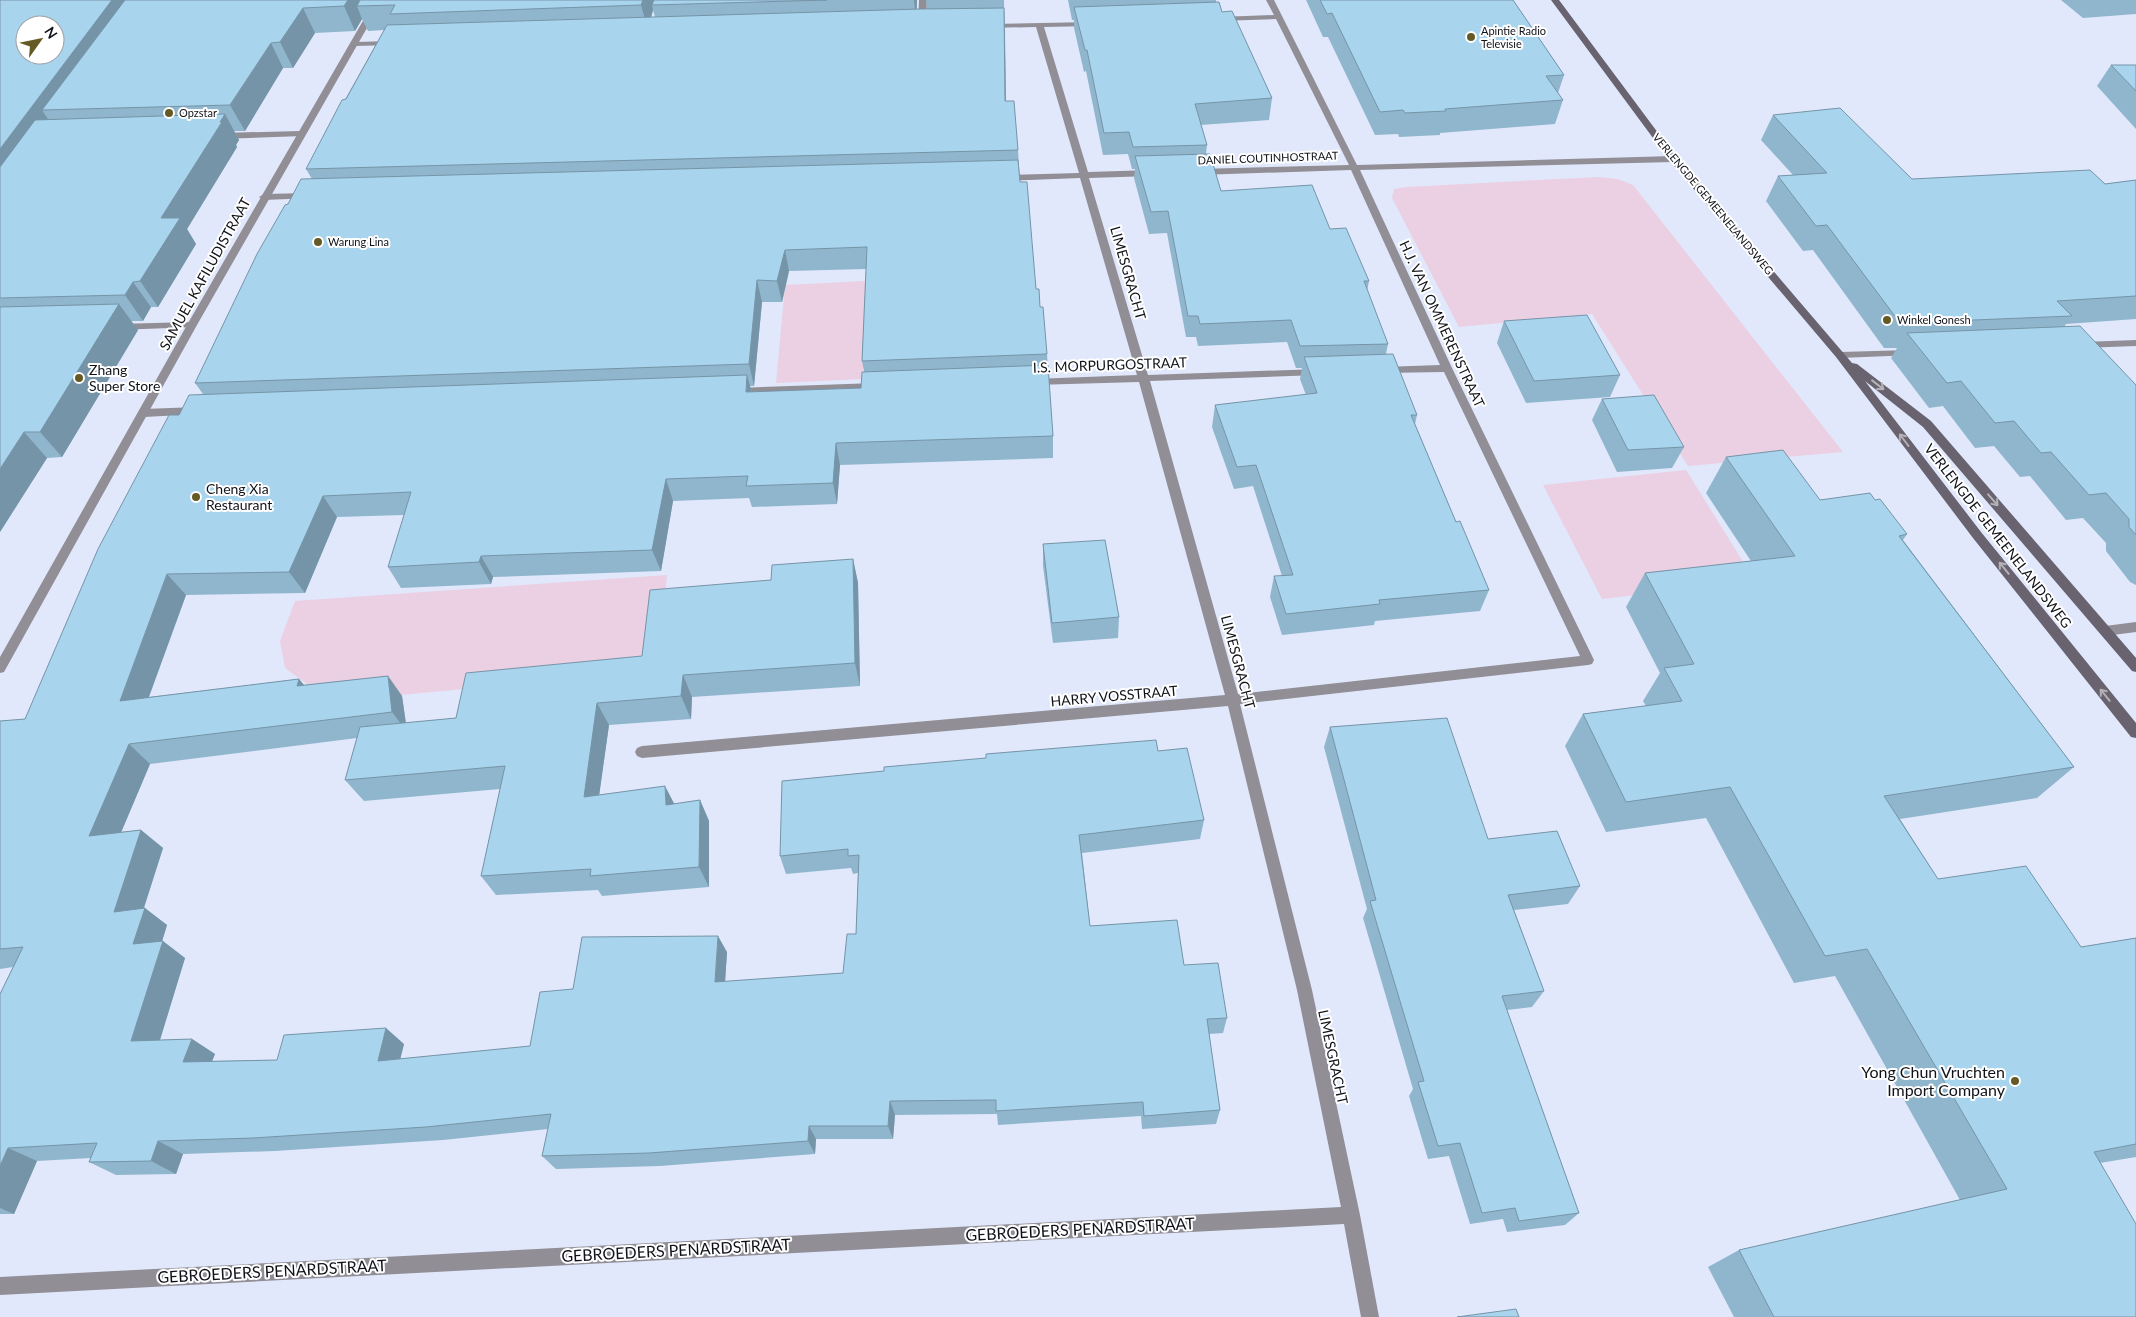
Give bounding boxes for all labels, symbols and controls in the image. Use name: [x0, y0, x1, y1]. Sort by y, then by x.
north arrow: [15, 15, 65, 65]
text: N: [41, 23, 61, 42]
place label: Apintie Radio Televisie: [1481, 24, 1546, 50]
marker: Apintie Radio Televisie: [1465, 31, 1477, 43]
place label: Opzstar: [179, 106, 217, 119]
marker: Opzstar: [163, 107, 175, 119]
street label: VERLENGDE GEMEENELANDSWEG: [1651, 131, 1776, 277]
street label: DANIEL COUTINHOSTRAAT: [1197, 149, 1339, 166]
street label: SAMUEL KAFILUDISTRAAT: [155, 194, 254, 353]
street label: LIMESGRACHT: [1107, 224, 1150, 322]
place label: Warung Lina: [328, 235, 389, 248]
marker: Warung Lina: [312, 236, 324, 248]
street label: H.J. VAN OMMERENSTRAAT: [1396, 238, 1489, 411]
place label: Winkel Gonesh: [1897, 313, 1971, 326]
marker: Winkel Gonesh: [1881, 314, 1893, 326]
street label: I.S. MORPURGOSTRAAT: [1033, 353, 1188, 376]
place label: Zhang Super Store: [89, 361, 160, 394]
marker: Zhang Super Store: [73, 372, 85, 384]
one-way arrow: [1871, 380, 1884, 391]
one-way arrow: [1899, 433, 1909, 447]
street label: VERLENGDE GEMEENELANDSWEG: [1921, 440, 2076, 631]
place label: Cheng Xia Restaurant: [206, 480, 272, 513]
marker: Cheng Xia Restaurant: [190, 491, 202, 503]
one-way arrow: [1987, 493, 1998, 506]
one-way arrow: [1998, 562, 2009, 575]
street label: LIMESGRACHT: [1218, 613, 1259, 711]
street label: HARRY VOSSTRAAT: [1050, 681, 1179, 710]
one-way arrow: [2100, 689, 2111, 702]
street label: LIMESGRACHT: [1315, 1008, 1352, 1106]
place label: Yong Chun Vruchten Import Company: [1861, 1062, 2006, 1099]
marker: Yong Chun Vruchten Import Company: [2009, 1075, 2021, 1087]
street label: GEBROEDERS PENARDSTRAAT: [965, 1213, 1196, 1244]
street label: GEBROEDERS PENARDSTRAAT: [561, 1234, 792, 1265]
street label: GEBROEDERS PENARDSTRAAT: [157, 1255, 388, 1286]

